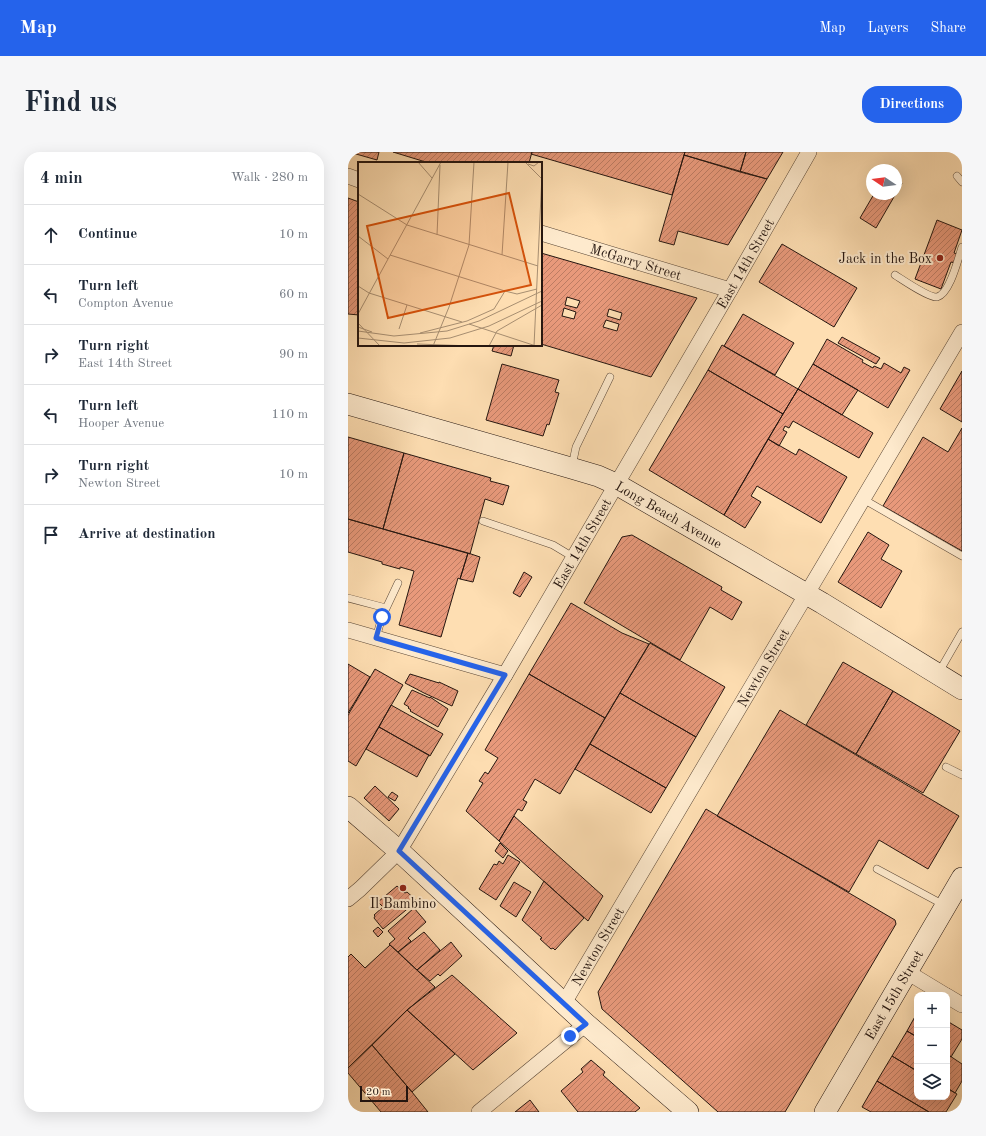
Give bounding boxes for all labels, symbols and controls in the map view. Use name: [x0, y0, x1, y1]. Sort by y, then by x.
text: Map: [20, 19, 57, 38]
text: Map: [820, 21, 846, 35]
text: Layers: [868, 21, 909, 35]
text: Share: [931, 21, 966, 35]
button: Directions: [862, 86, 962, 123]
text: Find us: [24, 90, 117, 118]
inset map: [358, 162, 542, 346]
north arrow: [866, 164, 902, 200]
text: 4 min: [40, 170, 83, 187]
text: Walk · 280 m: [231, 171, 308, 184]
street label: East 14th Street: [715, 216, 777, 311]
icon: ahead: [40, 224, 62, 246]
text: Continue: [78, 227, 137, 242]
text: 10 m: [279, 228, 308, 241]
street label: McGarry Street: [588, 242, 683, 283]
place label: Jack in the Box: [839, 252, 932, 266]
marker: Jack in the Box: [935, 253, 945, 263]
text: Turn left: [78, 279, 138, 294]
icon: left: [40, 284, 62, 306]
text: 60 m: [279, 288, 308, 301]
text: Compton Avenue: [78, 297, 173, 310]
text: Turn right: [78, 339, 149, 354]
icon: right: [40, 344, 62, 366]
text: 90 m: [279, 348, 308, 361]
text: East 14th Street: [78, 357, 172, 370]
text: Turn left: [78, 399, 138, 414]
icon: left: [40, 404, 62, 426]
text: 110 m: [271, 408, 308, 421]
text: Hooper Avenue: [78, 417, 164, 430]
text: Turn right: [78, 459, 149, 474]
icon: right: [40, 464, 62, 486]
text: 10 m: [279, 468, 308, 481]
text: Newton Street: [78, 477, 160, 490]
street label: Long Beach Avenue: [613, 479, 724, 552]
street label: East 14th Street: [551, 496, 614, 591]
icon: arrive: [40, 524, 62, 546]
text: Arrive at destination: [78, 527, 216, 542]
route start: [373, 608, 391, 626]
street label: Newton Street: [735, 626, 792, 710]
marker: Il Bambino: [398, 883, 408, 893]
place label: Il Bambino: [370, 897, 436, 911]
street label: Newton Street: [570, 905, 627, 988]
street label: East 15th Street: [863, 948, 926, 1042]
map controls: [914, 992, 950, 1100]
button: +: [914, 992, 950, 1028]
route end: [561, 1027, 579, 1045]
button: −: [914, 1028, 950, 1064]
button: layers: [914, 1064, 950, 1100]
scale bar: [360, 1084, 408, 1103]
text: 20 m: [366, 1087, 391, 1098]

